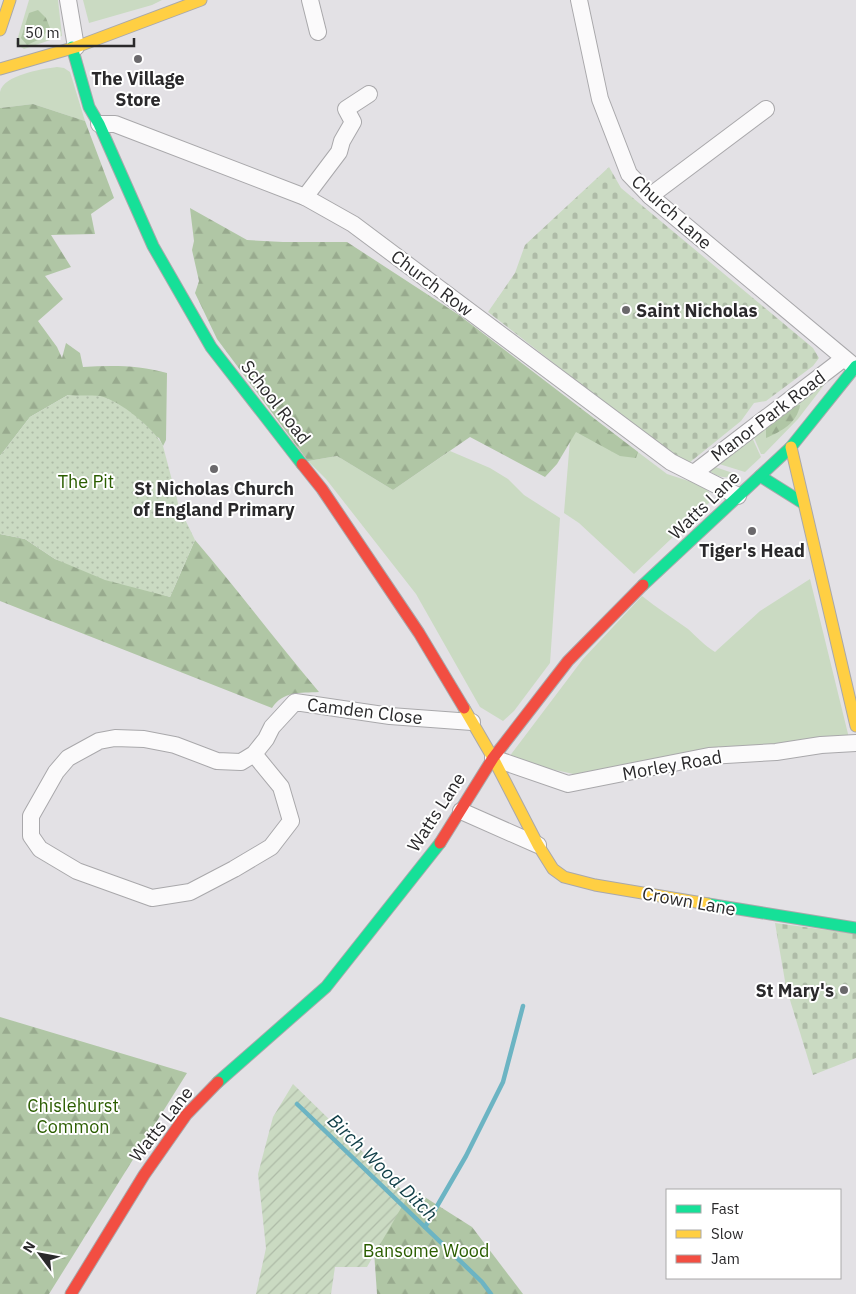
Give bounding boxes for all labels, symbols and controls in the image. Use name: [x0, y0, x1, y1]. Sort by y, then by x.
scale bar: [18, 15, 134, 47]
text: 50 m: [25, 23, 60, 42]
marker: The Village Store: [132, 53, 144, 65]
place label: The Village Store: [91, 67, 185, 111]
street label: Church Lane: [627, 170, 717, 254]
street label: Church Row: [386, 245, 478, 321]
place label: Saint Nicholas: [636, 299, 758, 322]
marker: Saint Nicholas: [620, 304, 632, 316]
street label: School Road: [236, 355, 316, 449]
street label: Manor Park Road: [706, 365, 830, 467]
marker: St Nicholas Church of England Primary: [208, 463, 220, 475]
street label: Watts Lane: [664, 466, 744, 544]
park label: The Pit: [58, 470, 114, 493]
place label: St Nicholas Church of England Primary: [133, 477, 295, 521]
marker: Tiger's Head: [746, 525, 758, 537]
place label: Tiger's Head: [699, 539, 805, 562]
street label: Camden Close: [306, 693, 424, 730]
street label: Morley Road: [620, 745, 724, 785]
street label: Watts Lane: [402, 768, 470, 856]
street label: Crown Lane: [640, 881, 738, 921]
place label: St Mary's: [755, 979, 834, 1002]
marker: St Mary's: [838, 984, 850, 996]
street label: Watts Lane: [124, 1081, 198, 1166]
park label: Chislehurst Common: [27, 1094, 119, 1138]
water label: Birch Wood Ditch: [323, 1108, 443, 1226]
legend: [666, 1189, 841, 1279]
text: Fast: [711, 1199, 739, 1218]
text: Slow: [711, 1224, 744, 1243]
north arrow: [15, 1229, 65, 1279]
text: N: [19, 1238, 39, 1256]
park label: Bansome Wood: [363, 1239, 489, 1262]
text: Jam: [711, 1249, 740, 1268]

